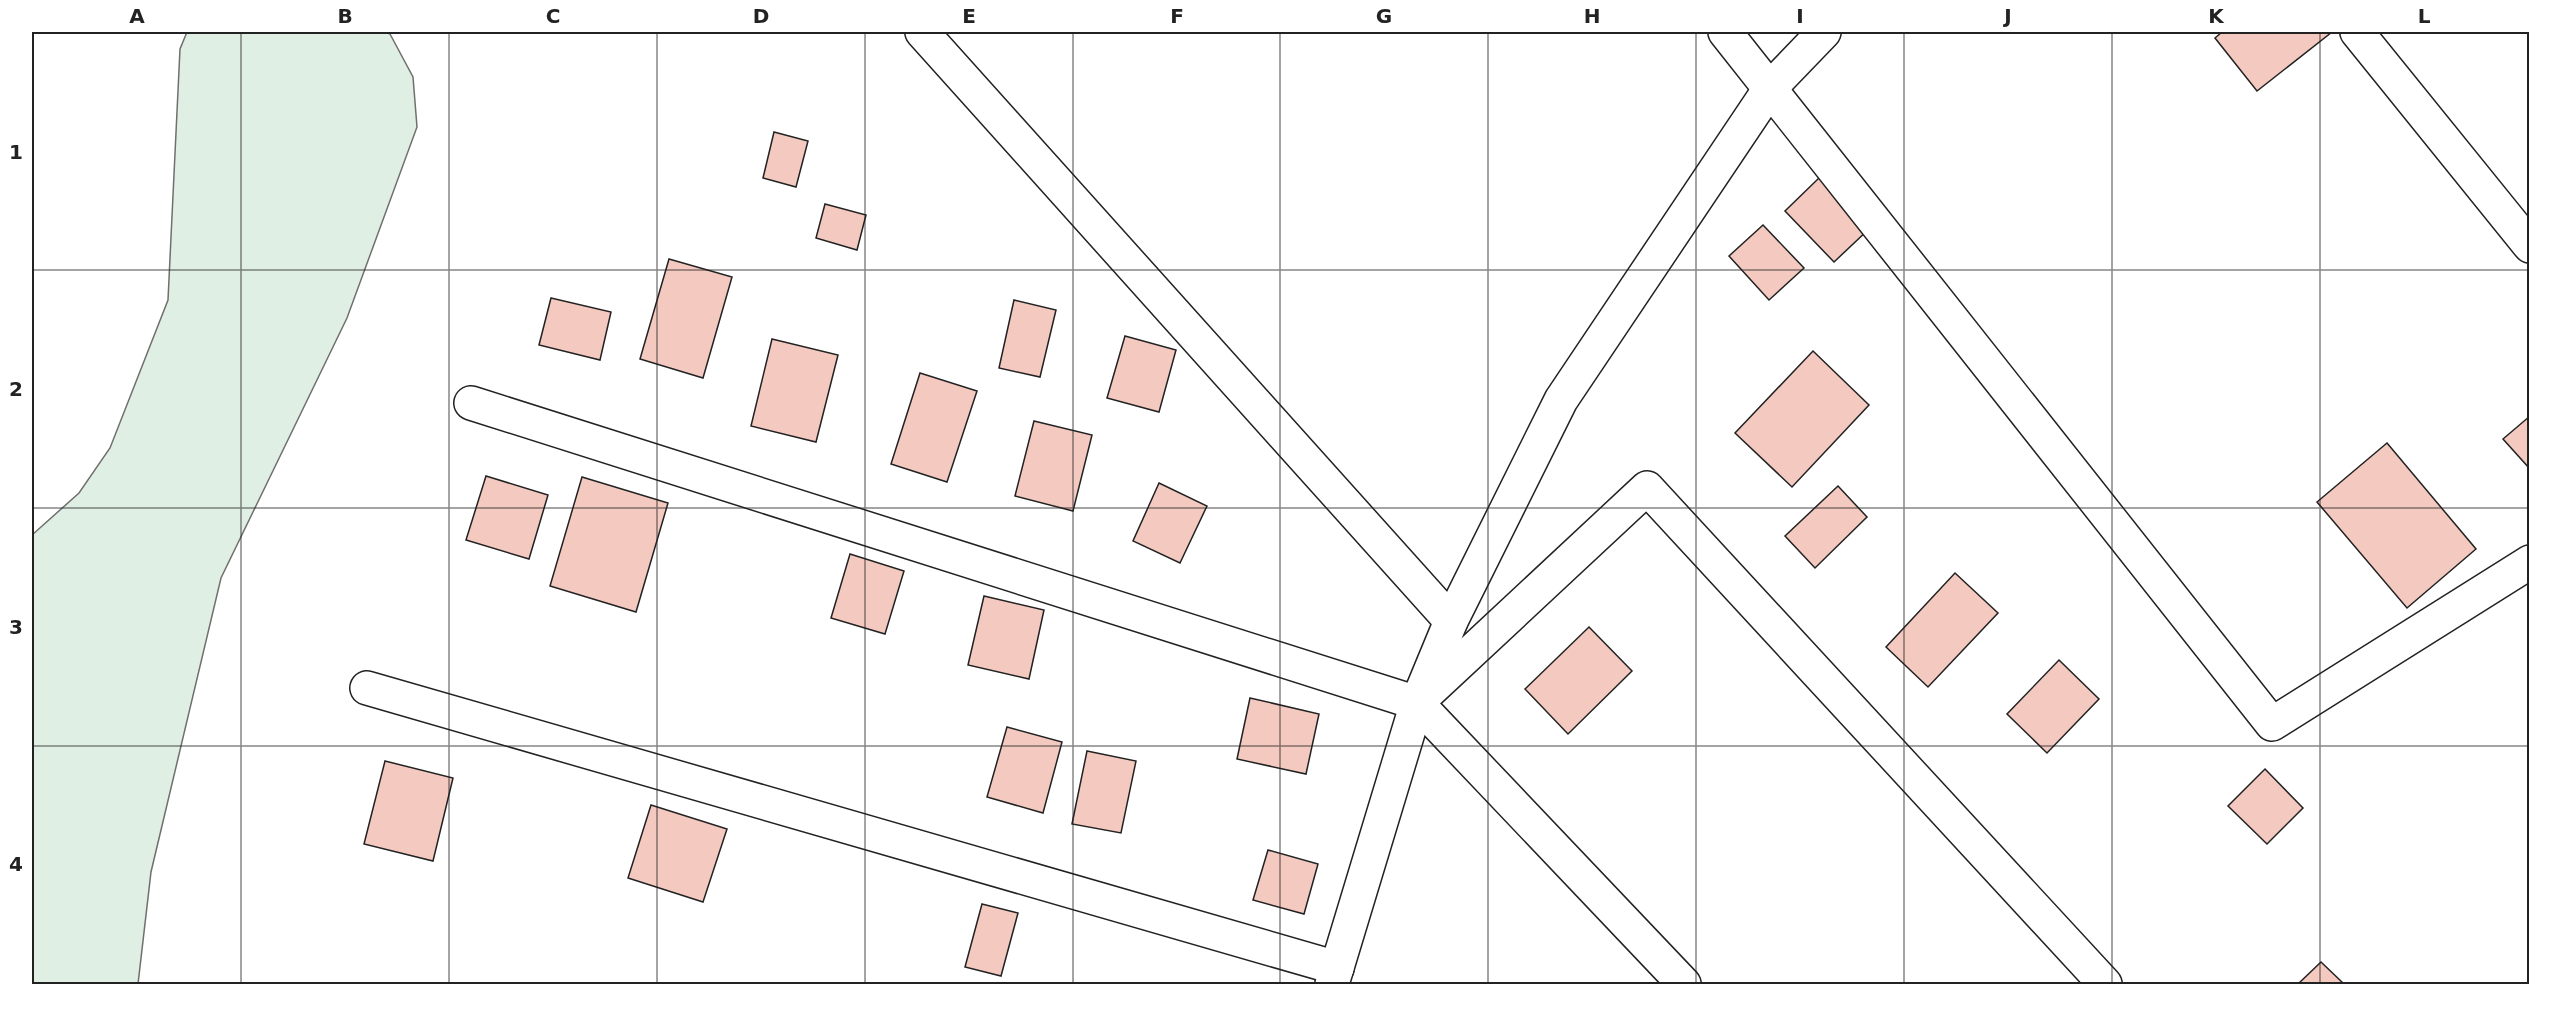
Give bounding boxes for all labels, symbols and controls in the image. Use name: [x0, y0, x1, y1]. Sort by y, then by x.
text: A: [129, 4, 145, 28]
text: B: [337, 4, 353, 28]
text: C: [546, 4, 560, 28]
text: D: [753, 4, 769, 28]
text: E: [962, 4, 976, 28]
text: F: [1170, 4, 1184, 28]
text: G: [1376, 4, 1392, 28]
text: H: [1584, 4, 1600, 28]
text: I: [1796, 4, 1804, 28]
text: J: [2002, 4, 2012, 28]
text: K: [2208, 4, 2225, 28]
text: L: [2418, 4, 2431, 28]
text: 1: [9, 140, 23, 164]
text: 2: [9, 377, 23, 401]
text: 3: [9, 615, 23, 639]
text: 4: [9, 852, 23, 876]

